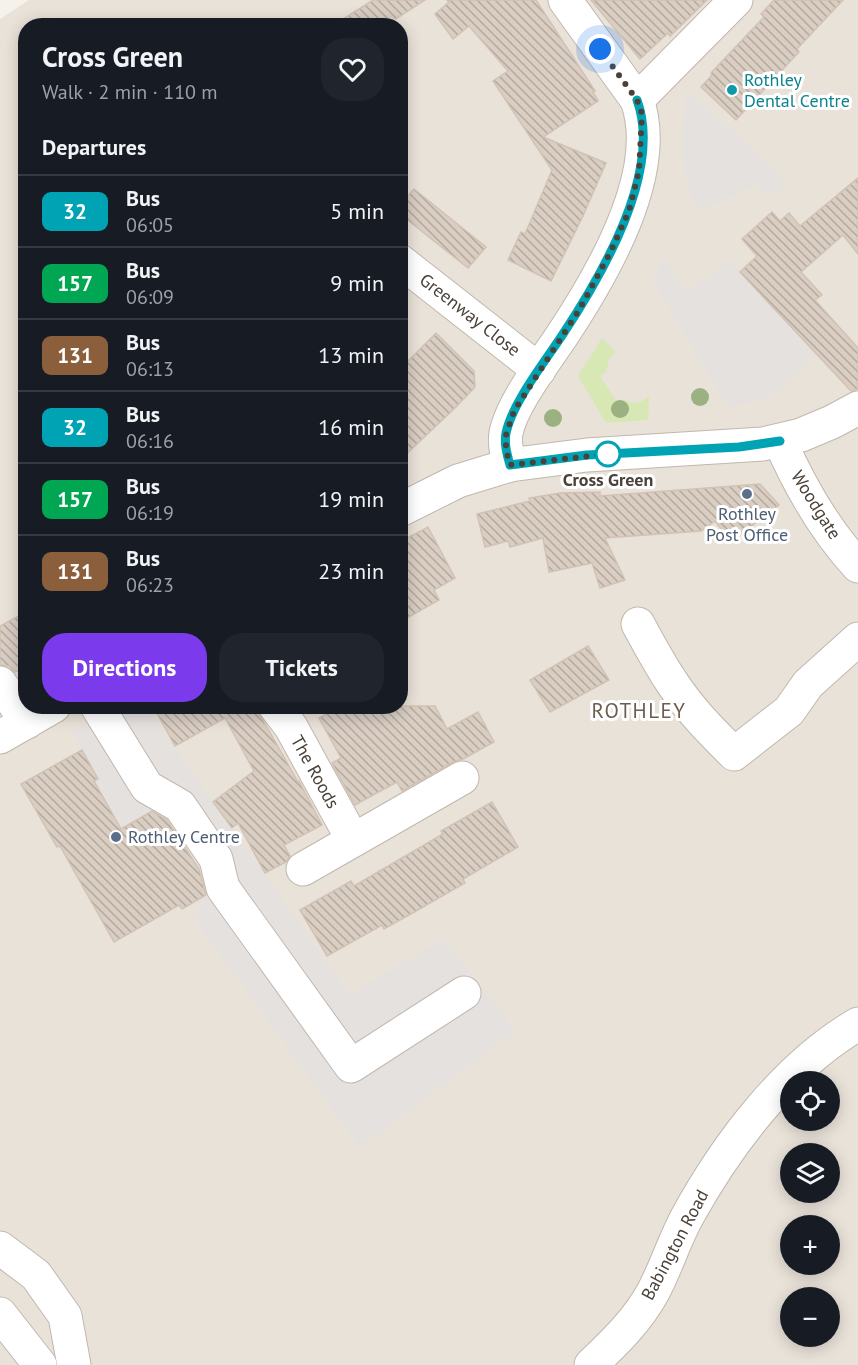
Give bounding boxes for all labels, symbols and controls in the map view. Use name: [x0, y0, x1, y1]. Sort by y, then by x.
your location: [585, 34, 615, 64]
text: Cross Green: [42, 38, 183, 75]
button: heart: [321, 38, 384, 101]
place label: Rothley Dental Centre: [744, 68, 850, 112]
text: Walk · 2 min · 110 m: [42, 79, 218, 105]
marker: Rothley Dental Centre: [725, 83, 739, 97]
text: Departures: [42, 133, 146, 161]
text: Bus: [126, 184, 160, 212]
text: 5 min: [330, 197, 384, 225]
text: 32: [63, 198, 87, 225]
text: 06:05: [126, 212, 174, 238]
text: Bus: [126, 256, 160, 284]
street label: Greenway Close: [415, 268, 525, 361]
text: 9 min: [330, 269, 384, 297]
text: 157: [57, 270, 93, 297]
text: 06:09: [126, 284, 174, 310]
text: Bus: [126, 328, 160, 356]
text: 13 min: [318, 341, 384, 369]
text: 131: [57, 342, 93, 369]
text: 06:13: [126, 356, 174, 382]
text: Bus: [126, 400, 160, 428]
text: 16 min: [318, 413, 384, 441]
text: 32: [63, 414, 87, 441]
text: 06:16: [126, 428, 174, 454]
marker: Cross Green: [595, 441, 621, 467]
street label: Woodgate: [786, 466, 847, 543]
place label: Cross Green: [563, 468, 653, 491]
text: Bus: [126, 472, 160, 500]
text: 19 min: [318, 485, 384, 513]
text: 157: [57, 486, 93, 513]
marker: Rothley Post Office: [740, 487, 754, 501]
text: 06:19: [126, 500, 174, 526]
place label: Rothley Post Office: [706, 502, 788, 546]
text: Bus: [126, 544, 160, 572]
text: 23 min: [318, 557, 384, 585]
text: 131: [57, 558, 93, 585]
text: 06:23: [126, 572, 174, 598]
button: Directions: [42, 633, 207, 702]
button: Tickets: [219, 633, 384, 702]
district label: ROTHLEY: [591, 697, 687, 724]
street label: The Roods: [286, 731, 345, 812]
place label: Rothley Centre: [128, 825, 240, 848]
marker: Rothley Centre: [109, 830, 123, 844]
map controls: [780, 1071, 840, 1347]
button: locate: [780, 1071, 840, 1131]
button: layers: [780, 1143, 840, 1203]
street label: Babington Road: [636, 1186, 713, 1304]
button: +: [780, 1215, 840, 1275]
button: −: [780, 1287, 840, 1347]

